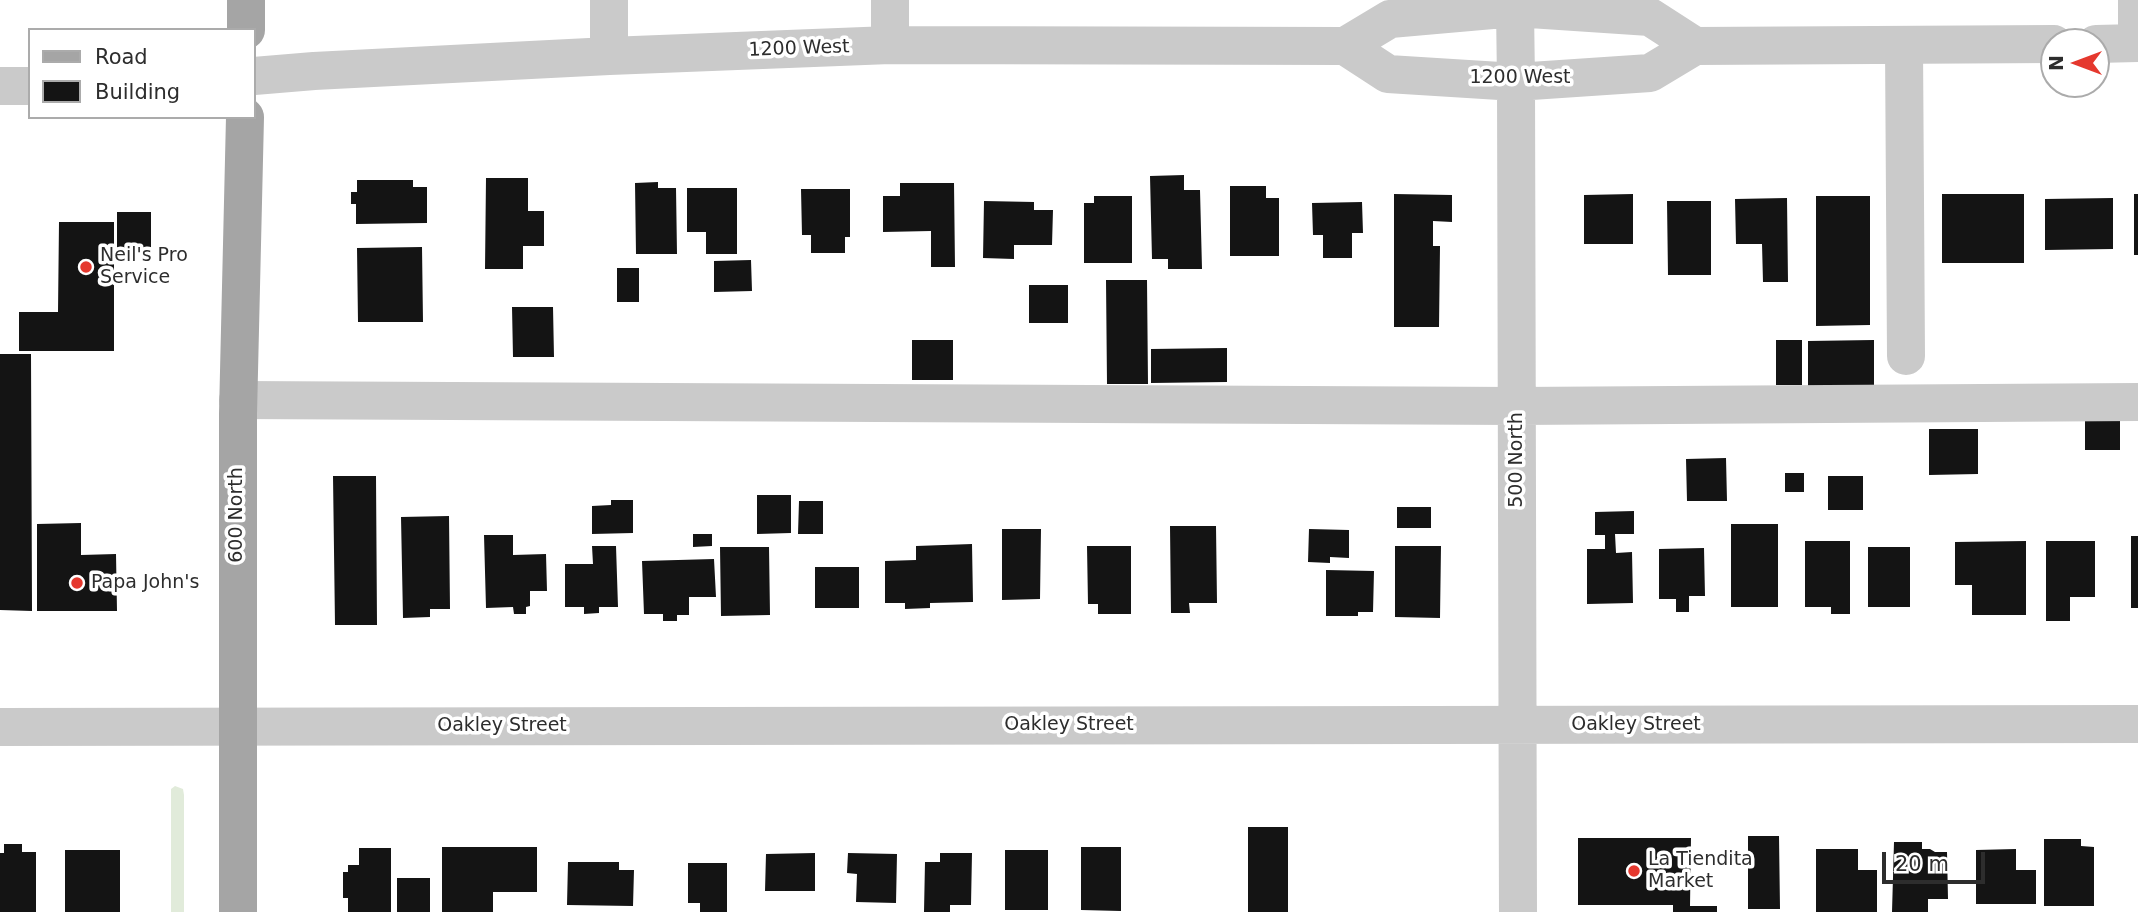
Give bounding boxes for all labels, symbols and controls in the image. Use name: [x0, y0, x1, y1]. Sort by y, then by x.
legend: [28, 28, 256, 119]
north arrow: [2040, 28, 2110, 98]
street label: 1200 West: [748, 36, 850, 62]
text: Road: [95, 45, 148, 69]
text: N: [2045, 55, 2067, 71]
street label: 1200 West: [1469, 67, 1571, 89]
text: Building: [95, 80, 180, 104]
place label: Neil's Pro Service: [100, 245, 188, 289]
marker: Neil's Pro Service: [78, 259, 94, 275]
street label: 500 North: [1506, 412, 1528, 508]
street label: 600 North: [226, 467, 248, 563]
place label: Papa John's: [91, 572, 199, 594]
marker: Papa John's: [69, 575, 85, 591]
street label: Oakley Street: [1004, 714, 1134, 736]
street label: Oakley Street: [1571, 714, 1701, 736]
street label: Oakley Street: [437, 715, 567, 737]
scale bar: [1886, 838, 1989, 882]
place label: La Tiendita Market: [1648, 849, 1753, 893]
text: 20 m: [1895, 852, 1949, 876]
marker: La Tiendita Market: [1626, 863, 1642, 879]

